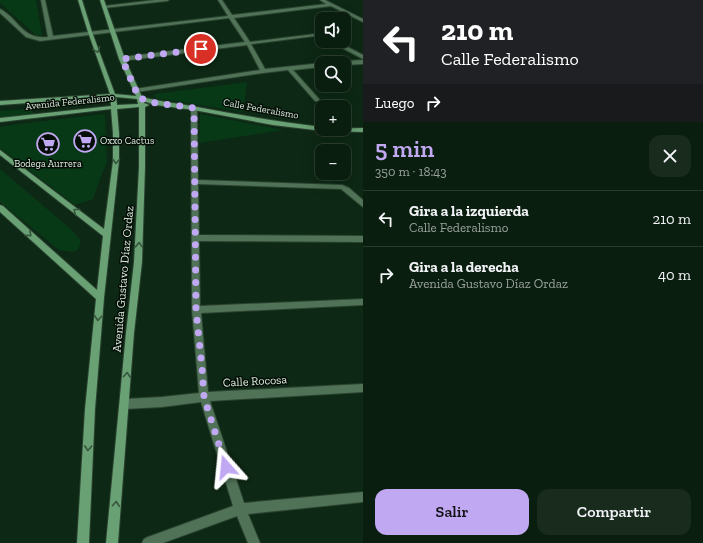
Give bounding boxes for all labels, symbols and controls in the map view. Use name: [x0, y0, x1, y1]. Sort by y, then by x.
map controls: [315, 12, 351, 180]
button: sound: [315, 12, 351, 48]
text: 210 m: [441, 14, 513, 47]
icon: left: [375, 16, 427, 68]
pin: [184, 32, 218, 66]
icon: arrive: [190, 38, 212, 60]
one-way arrow: [92, 47, 100, 54]
text: Calle Federalismo: [441, 48, 579, 70]
button: search: [315, 56, 351, 92]
street label: Avenida Federalismo: [25, 91, 115, 113]
icon: right: [422, 92, 444, 114]
text: Luego: [375, 94, 414, 112]
street label: Calle Federalismo: [222, 96, 300, 122]
button: +: [315, 100, 351, 136]
supermarket icon: Oxxo Cactus: [72, 128, 98, 154]
supermarket icon: Bodega Aurrera: [35, 131, 61, 157]
text: 5 min: [375, 134, 434, 163]
place label: Oxxo Cactus: [100, 135, 154, 147]
button: close: [649, 135, 691, 177]
button: −: [315, 144, 351, 180]
place label: Bodega Aurrera: [14, 158, 82, 170]
one-way arrow: [111, 158, 120, 164]
text: 350 m · 18:43: [375, 164, 447, 179]
text: Gira a la izquierda: [409, 202, 529, 220]
street label: Avenida Gustavo Díaz Ordaz: [110, 205, 136, 353]
one-way arrow: [73, 208, 80, 216]
icon: left: [375, 208, 397, 230]
text: 210 m: [653, 210, 691, 228]
text: Calle Federalismo: [409, 220, 508, 235]
one-way arrow: [24, 230, 32, 237]
one-way arrow: [135, 242, 143, 248]
text: Gira a la derecha: [409, 258, 519, 276]
icon: right: [375, 264, 397, 286]
text: 40 m: [658, 266, 691, 284]
text: Avenida Gustavo Díaz Ordaz: [409, 276, 568, 291]
one-way arrow: [94, 315, 103, 321]
one-way arrow: [123, 372, 132, 378]
street label: Calle Rocosa: [222, 372, 288, 390]
one-way arrow: [84, 445, 92, 451]
position arrow: [205, 446, 247, 488]
button: Salir: [375, 489, 529, 535]
button: Compartir: [537, 489, 691, 535]
one-way arrow: [111, 501, 120, 507]

